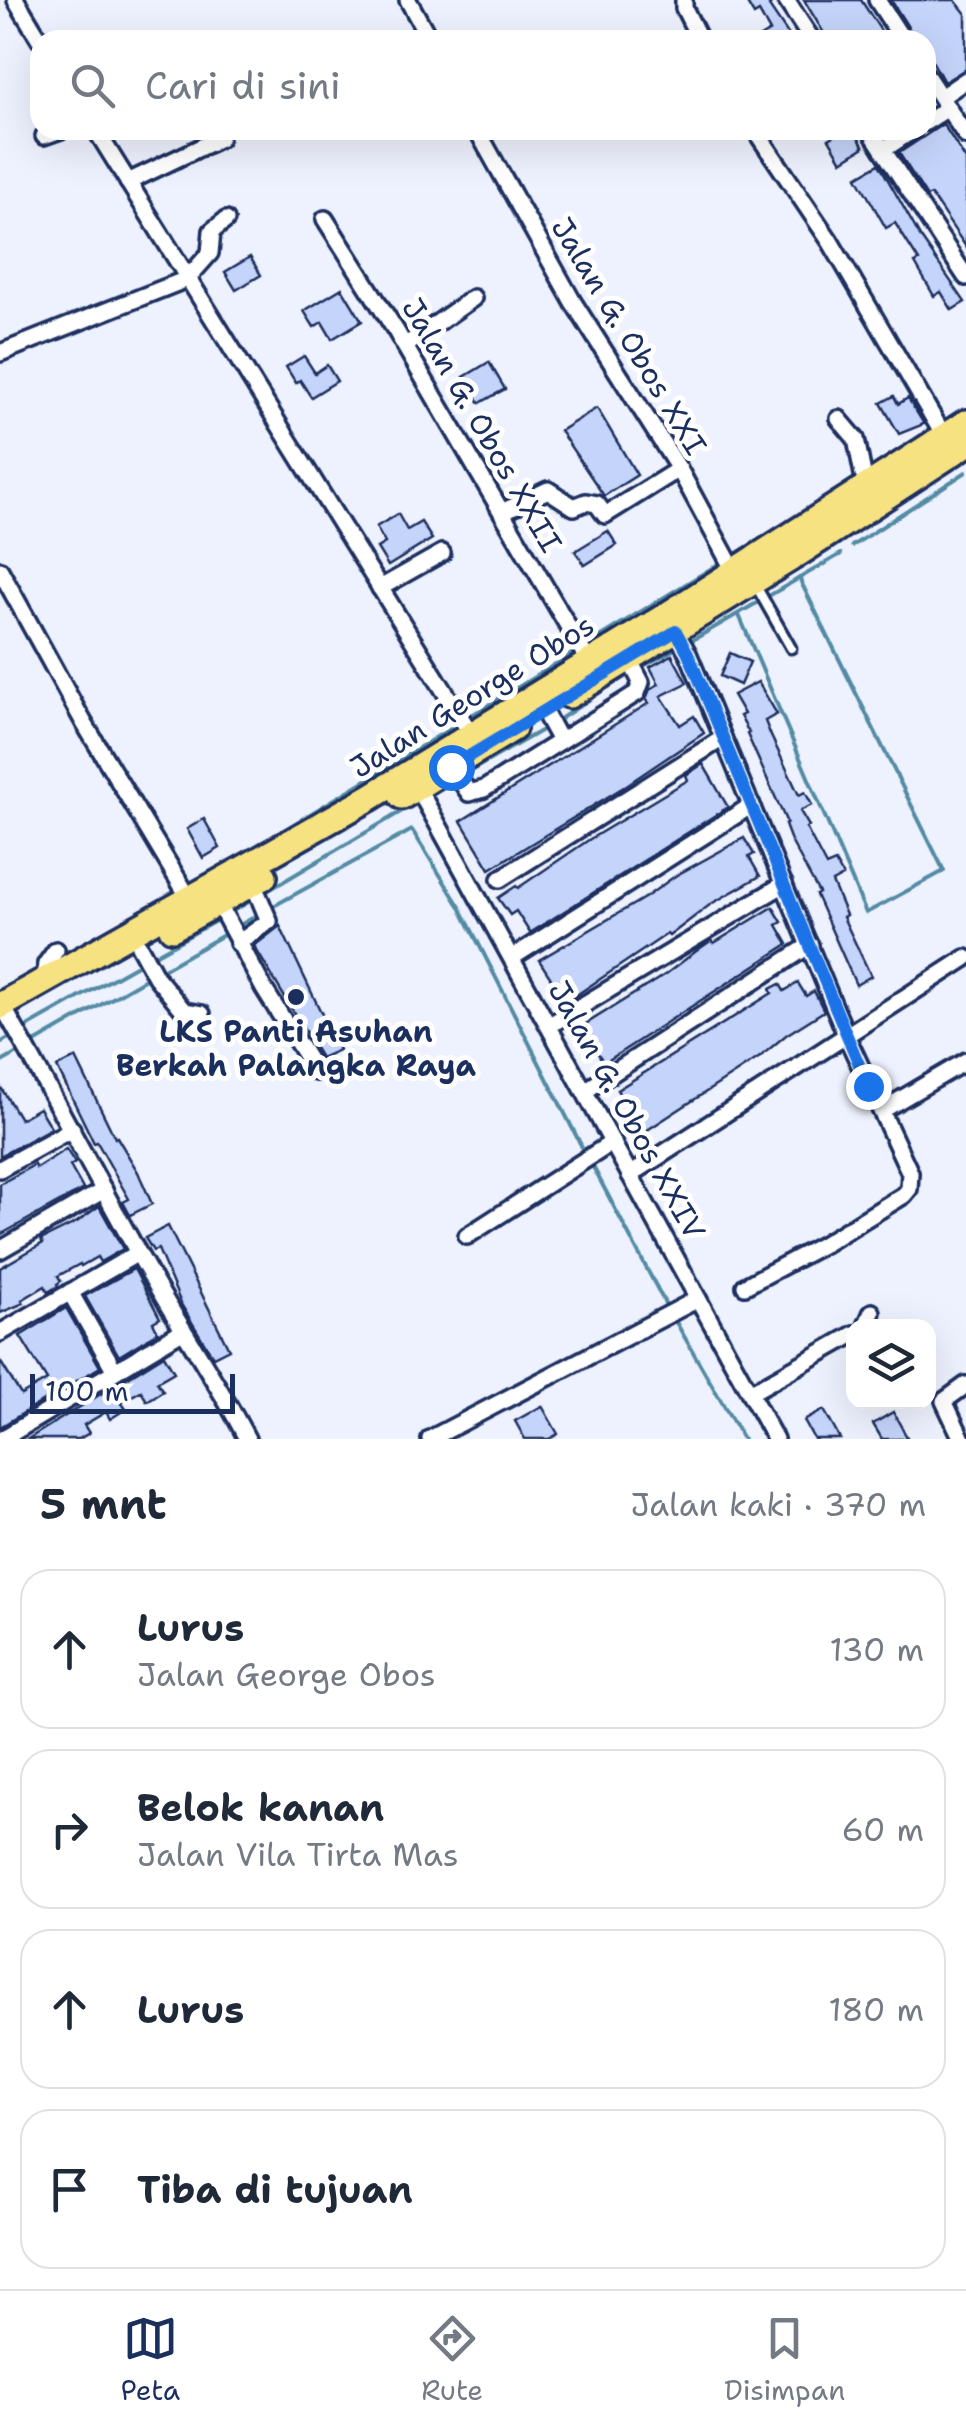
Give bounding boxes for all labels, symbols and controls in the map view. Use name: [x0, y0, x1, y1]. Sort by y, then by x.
search box: [30, 30, 936, 140]
icon: search: [65, 58, 120, 113]
text: Cari di sini: [145, 60, 341, 111]
street label: Jalan G. Obos XXI: [542, 210, 716, 462]
street label: Jalan G. Obos XXII: [392, 290, 572, 560]
street label: Jalan George Obos: [342, 604, 602, 788]
route start: [429, 745, 475, 791]
street label: Jalan G. Obos XXIV: [539, 973, 715, 1247]
marker: LKS Panti Asuhan Berkah Palangka Raya: [285, 986, 307, 1008]
place label: LKS Panti Asuhan Berkah Palangka Raya: [116, 1011, 476, 1086]
route end: [846, 1064, 892, 1110]
map controls: [846, 1319, 936, 1409]
button: layers: [846, 1319, 936, 1409]
scale bar: [30, 1369, 235, 1414]
text: 100 m: [45, 1372, 129, 1410]
text: 5 mnt: [40, 1476, 167, 1532]
text: Jalan kaki · 370 m: [630, 1483, 926, 1526]
text: Lurus: [137, 1602, 244, 1653]
icon: ahead: [42, 1622, 97, 1677]
text: 130 m: [829, 1628, 924, 1671]
text: Jalan George Obos: [137, 1653, 436, 1696]
text: Belok kanan: [137, 1782, 384, 1833]
icon: right: [42, 1802, 97, 1857]
text: 60 m: [842, 1808, 924, 1851]
text: Jalan Vila Tirta Mas: [137, 1833, 459, 1876]
icon: ahead: [42, 1982, 97, 2037]
text: Lurus: [137, 1984, 244, 2035]
text: 180 m: [828, 1988, 924, 2031]
icon: arrive: [42, 2162, 97, 2217]
text: Tiba di tujuan: [137, 2164, 413, 2215]
tab: Peta: [121, 2311, 180, 2409]
tab: Rute: [421, 2311, 483, 2409]
tab: Disimpan: [724, 2311, 845, 2409]

